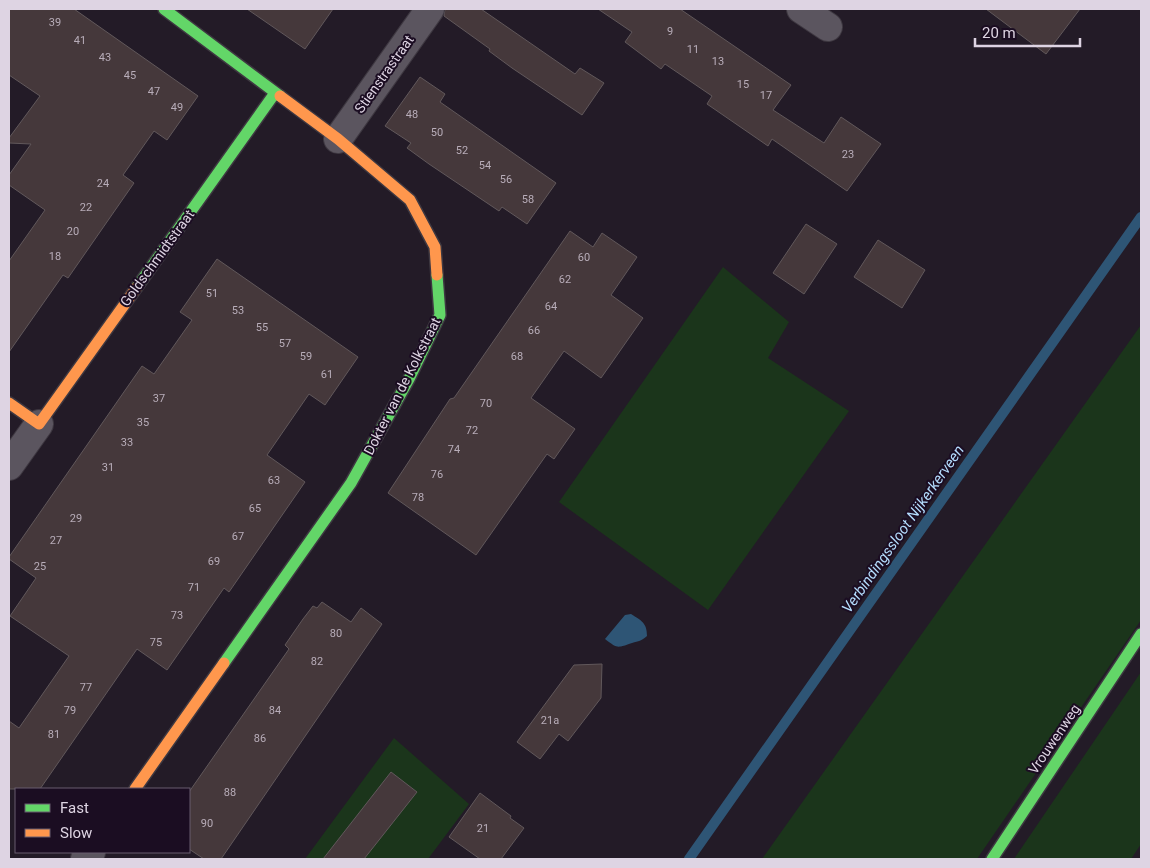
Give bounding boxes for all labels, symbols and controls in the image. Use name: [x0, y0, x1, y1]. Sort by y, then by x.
scale bar: [975, 15, 1080, 47]
house number: 39: [49, 16, 61, 29]
text: 20 m: [982, 24, 1016, 42]
house number: 9: [667, 25, 673, 38]
street label: Stienstrastraat: [351, 32, 417, 116]
house number: 41: [74, 34, 86, 47]
house number: 11: [687, 43, 699, 56]
house number: 43: [99, 51, 111, 64]
house number: 13: [712, 55, 724, 68]
house number: 45: [124, 69, 136, 82]
house number: 15: [737, 78, 749, 91]
house number: 47: [148, 85, 160, 98]
house number: 17: [760, 89, 772, 102]
house number: 49: [171, 101, 183, 114]
house number: 48: [406, 108, 418, 121]
house number: 50: [431, 126, 443, 139]
house number: 52: [456, 144, 468, 157]
house number: 23: [842, 148, 854, 161]
house number: 54: [479, 159, 491, 172]
house number: 56: [500, 173, 512, 186]
house number: 24: [97, 177, 109, 190]
house number: 58: [522, 193, 534, 206]
house number: 22: [80, 201, 92, 214]
street label: Goldschmidtstraat: [117, 206, 198, 309]
house number: 20: [67, 225, 79, 238]
house number: 18: [49, 250, 61, 263]
house number: 60: [578, 251, 590, 264]
house number: 62: [559, 273, 571, 286]
house number: 51: [206, 287, 218, 300]
house number: 64: [545, 300, 557, 313]
house number: 53: [232, 304, 244, 317]
street label: Dokter van de Kolkstraat: [360, 314, 444, 457]
house number: 55: [256, 321, 268, 334]
house number: 66: [528, 324, 540, 337]
house number: 57: [279, 337, 291, 350]
house number: 59: [300, 350, 312, 363]
house number: 68: [511, 350, 523, 363]
house number: 61: [321, 368, 333, 381]
house number: 37: [153, 392, 165, 405]
house number: 70: [480, 397, 492, 410]
house number: 35: [137, 416, 149, 429]
house number: 72: [466, 424, 478, 437]
house number: 33: [121, 436, 133, 449]
water label: Verbindingssloot Nijkerkerveen: [838, 442, 968, 616]
house number: 74: [448, 443, 460, 456]
house number: 31: [102, 461, 114, 474]
house number: 76: [431, 468, 443, 481]
house number: 63: [268, 474, 280, 487]
house number: 78: [412, 491, 424, 504]
house number: 65: [249, 502, 261, 515]
house number: 29: [70, 512, 82, 525]
house number: 67: [232, 530, 244, 543]
house number: 27: [50, 534, 62, 547]
house number: 69: [208, 555, 220, 568]
house number: 25: [34, 560, 46, 573]
house number: 71: [188, 581, 200, 594]
house number: 73: [171, 609, 183, 622]
house number: 80: [330, 627, 342, 640]
house number: 75: [150, 636, 162, 649]
house number: 82: [311, 655, 323, 668]
house number: 77: [80, 681, 92, 694]
street label: Vrouwenweg: [1025, 701, 1083, 777]
house number: 79: [64, 704, 76, 717]
house number: 84: [269, 704, 281, 717]
house number: 21a: [541, 714, 559, 727]
house number: 81: [48, 728, 60, 741]
house number: 86: [254, 732, 266, 745]
house number: 88: [224, 786, 236, 799]
legend: [15, 788, 190, 853]
text: Fast: [60, 799, 89, 817]
house number: 90: [201, 817, 213, 830]
house number: 21: [477, 822, 489, 835]
text: Slow: [60, 824, 92, 842]

